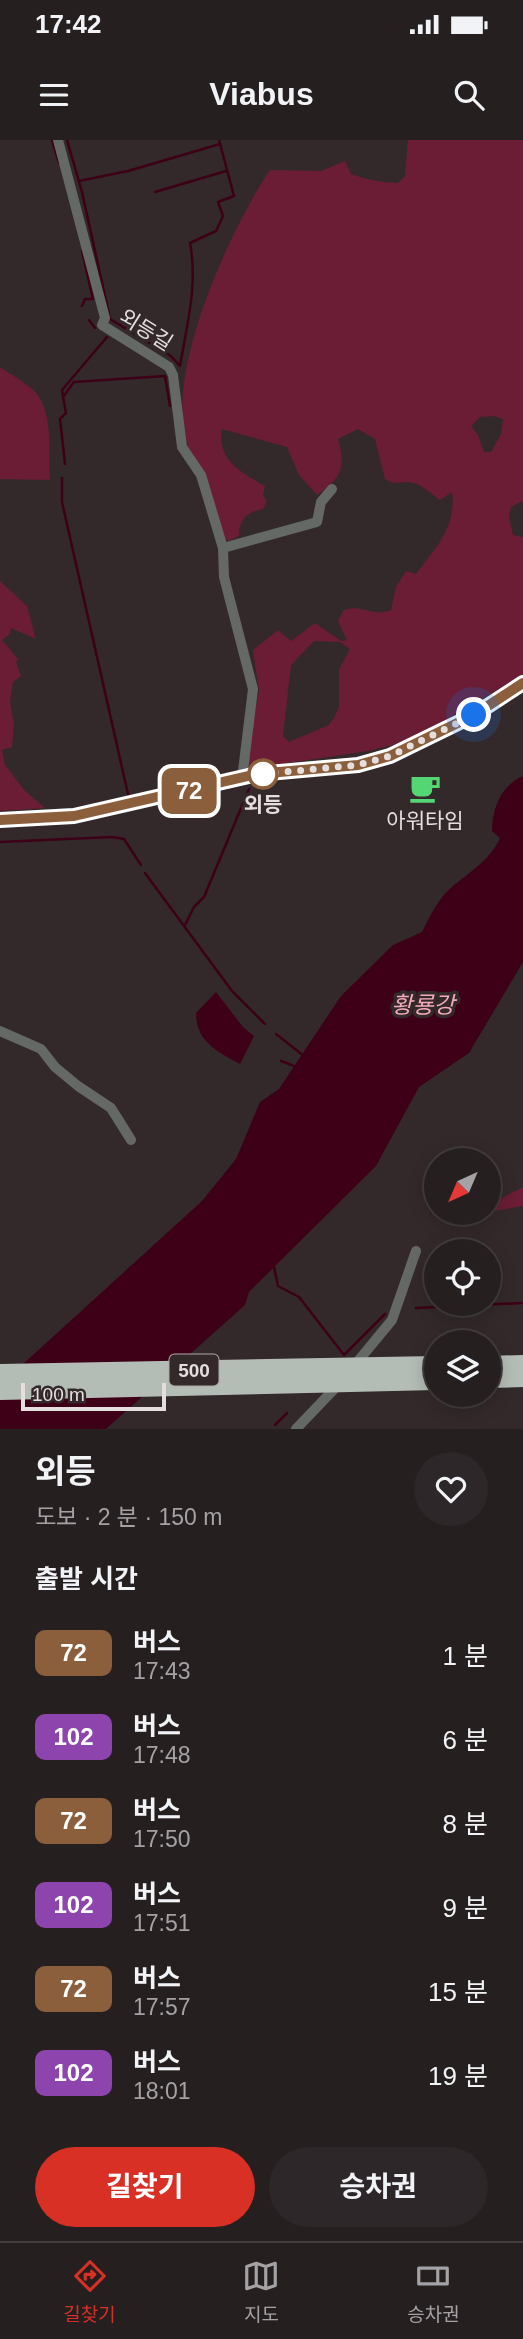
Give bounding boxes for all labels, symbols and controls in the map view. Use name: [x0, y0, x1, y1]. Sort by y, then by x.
text: 17:42: [35, 9, 102, 39]
icon: menu: [35, 76, 73, 114]
text: Viabus: [209, 76, 314, 112]
icon: search: [450, 76, 488, 114]
street label: 외등길: [116, 304, 177, 355]
your location: [456, 697, 491, 732]
marker: 외등: [248, 759, 278, 789]
line badge: 72: [158, 768, 220, 814]
cafe icon: 아워타임: [408, 771, 442, 805]
text: 72: [176, 777, 202, 804]
place label: 외등: [244, 793, 282, 816]
place label: 아워타임: [386, 809, 464, 832]
water label: 황룡강: [391, 992, 458, 1018]
north arrow: [424, 1148, 500, 1225]
map controls: [424, 1148, 501, 1407]
button: locate: [424, 1239, 501, 1316]
button: layers: [424, 1330, 501, 1407]
road number: 500: [170, 1354, 218, 1386]
scale bar: [21, 1380, 166, 1412]
text: 100 m: [32, 1384, 85, 1405]
button: heart: [414, 1452, 488, 1526]
text: 외등: [35, 1453, 96, 1490]
text: 도보 · 2 분 · 150 m: [35, 1504, 222, 1530]
text: 출발 시간: [35, 1564, 138, 1594]
text: 버스: [133, 1627, 181, 1657]
text: 72: [60, 1639, 87, 1666]
text: 1 분: [442, 1641, 488, 1671]
text: 17:43: [133, 1658, 191, 1684]
text: 버스: [133, 1711, 181, 1741]
text: 102: [53, 1723, 94, 1750]
text: 6 분: [442, 1725, 488, 1755]
text: 17:48: [133, 1742, 191, 1768]
text: 버스: [133, 1795, 181, 1825]
text: 72: [60, 1807, 87, 1834]
text: 8 분: [442, 1809, 488, 1839]
text: 17:50: [133, 1826, 191, 1852]
text: 버스: [133, 1879, 181, 1909]
text: 102: [53, 1891, 94, 1918]
text: 9 분: [442, 1893, 488, 1923]
text: 17:51: [133, 1910, 191, 1936]
text: 버스: [133, 1963, 181, 1993]
text: 72: [60, 1975, 87, 2002]
text: 15 분: [428, 1977, 488, 2007]
text: 17:57: [133, 1994, 191, 2020]
text: 버스: [133, 2047, 181, 2077]
text: 102: [53, 2059, 94, 2086]
text: 19 분: [428, 2061, 488, 2091]
text: 18:01: [133, 2078, 191, 2104]
button: 길찾기: [35, 2147, 255, 2227]
button: 승차권: [269, 2147, 488, 2227]
tab: 길찾기: [63, 2257, 116, 2326]
tab: 지도: [242, 2257, 280, 2326]
tab: 승차권: [407, 2257, 460, 2326]

